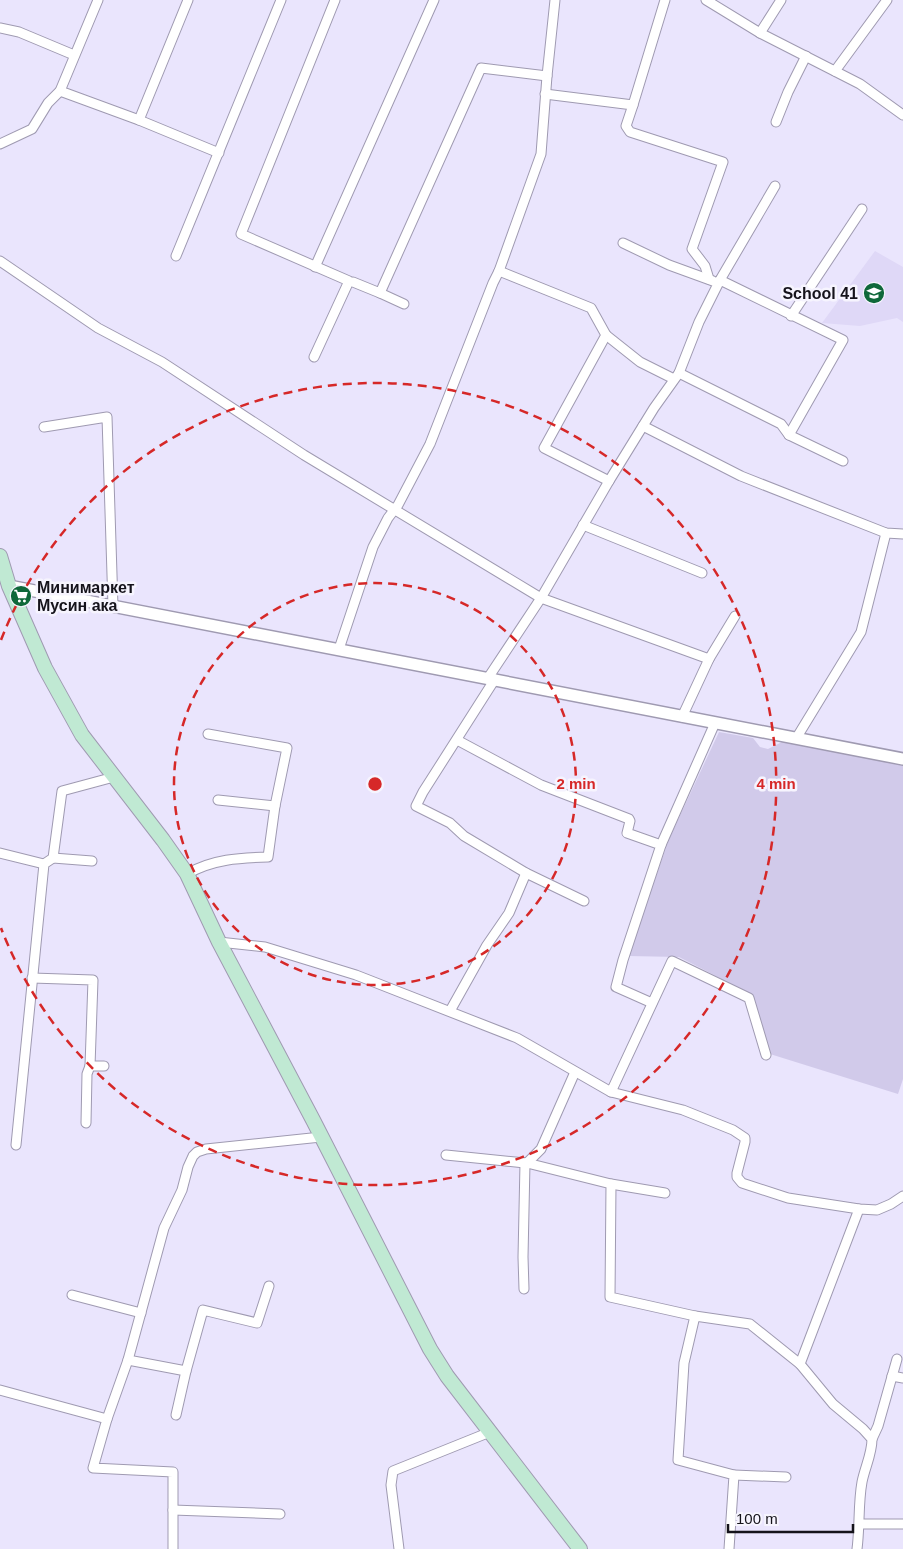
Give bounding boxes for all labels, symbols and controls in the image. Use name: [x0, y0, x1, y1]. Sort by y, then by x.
school or university icon: School 41: [862, 281, 886, 305]
place label: School 41: [782, 285, 858, 302]
place label: Минимаркет Мусин ака: [37, 579, 135, 614]
supermarket icon: Минимаркет Мусин ака: [9, 584, 33, 608]
centre of rings: [366, 775, 384, 793]
text: 2 min: [556, 775, 596, 792]
text: 4 min: [756, 775, 796, 792]
scale bar: [728, 1502, 853, 1534]
text: 100 m: [736, 1510, 778, 1527]

